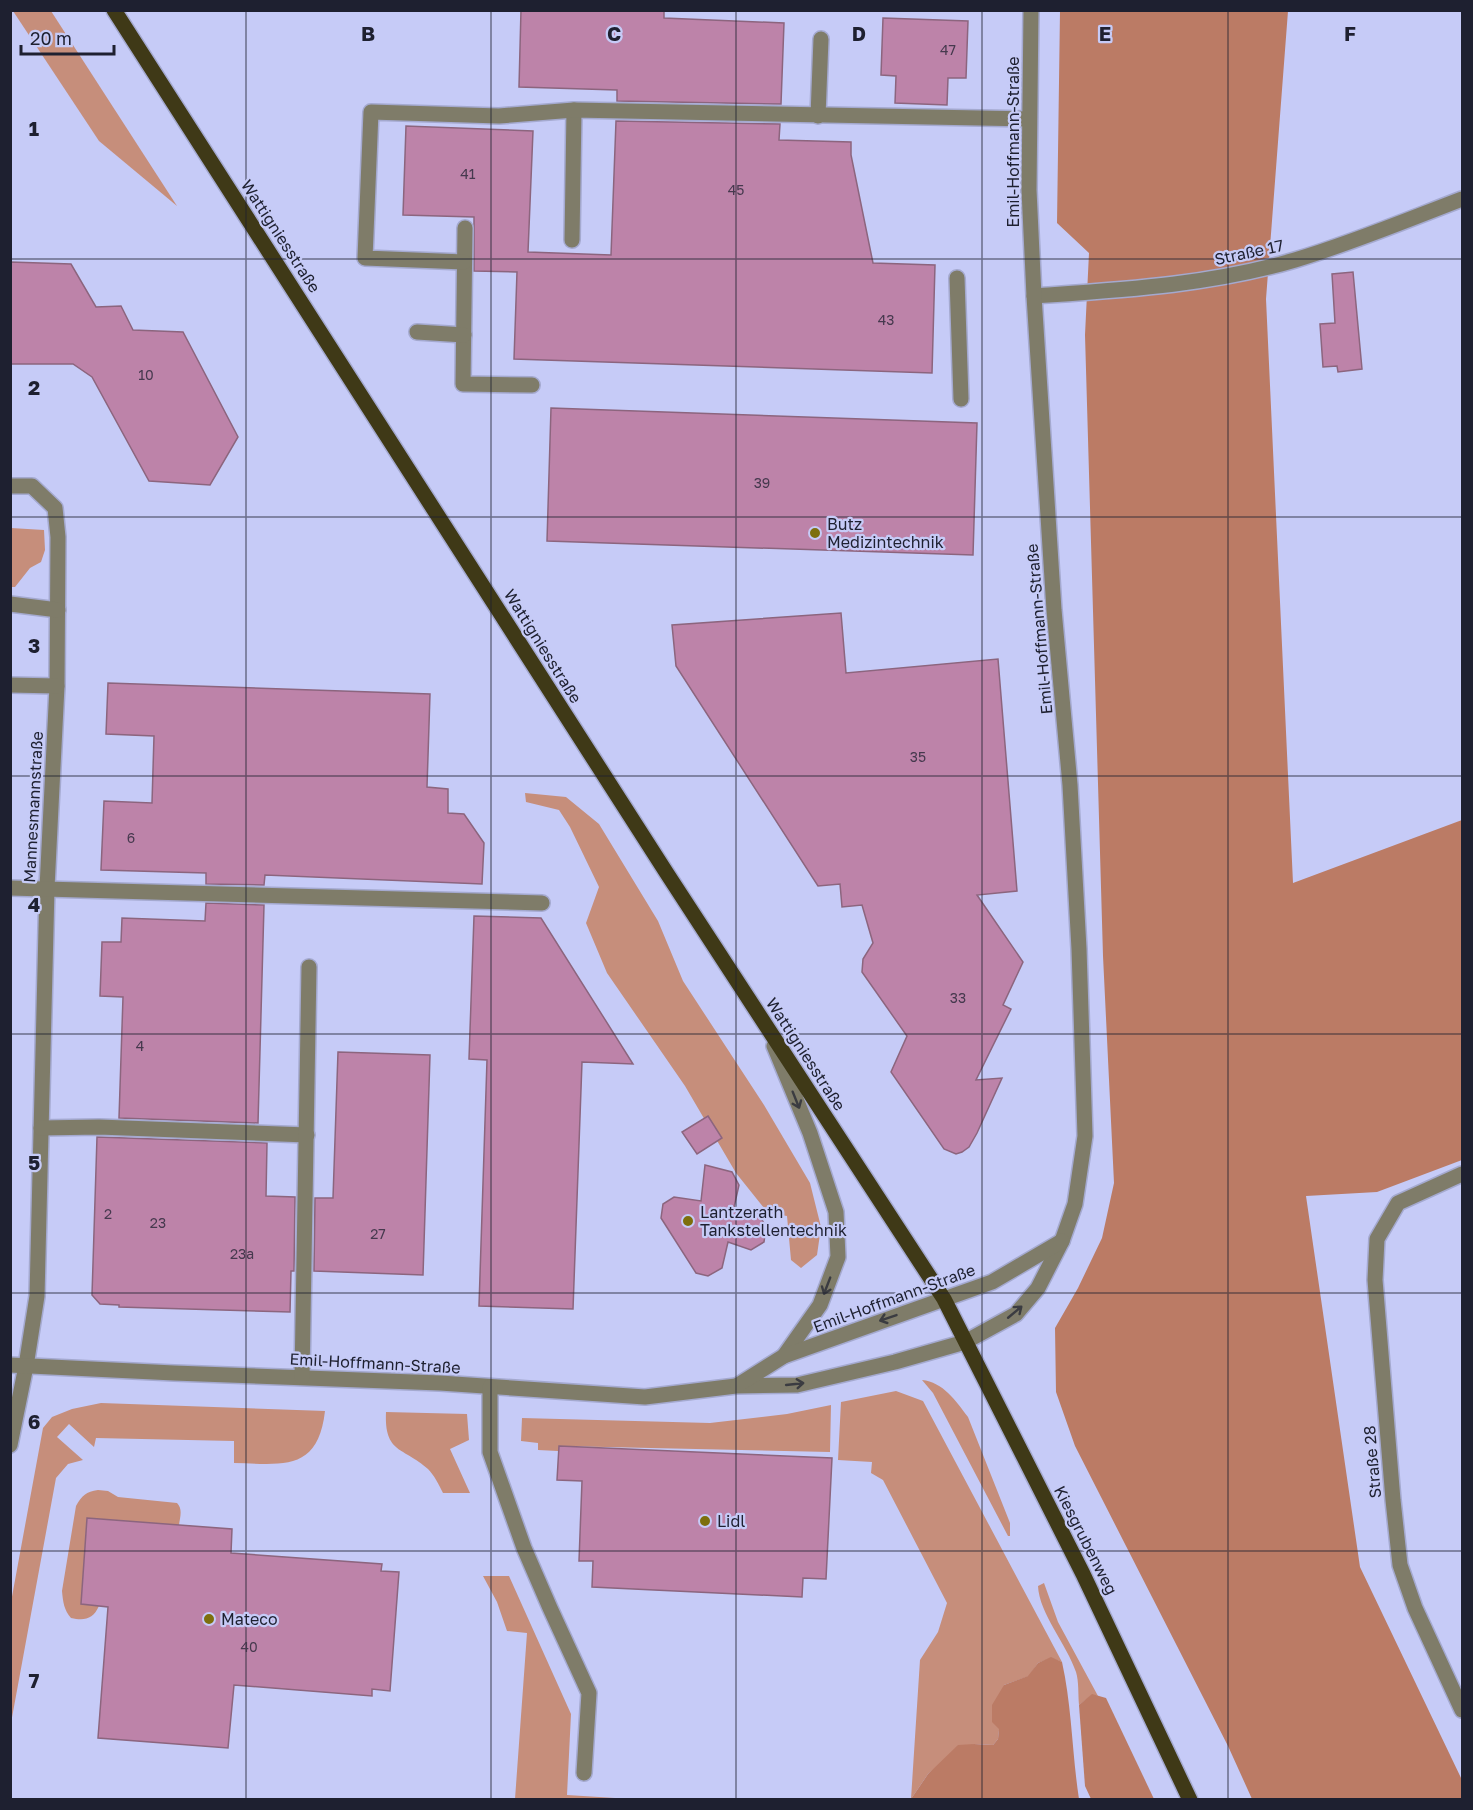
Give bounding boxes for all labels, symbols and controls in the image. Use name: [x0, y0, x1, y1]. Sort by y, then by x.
scale bar: [21, 18, 114, 56]
text: B: [361, 21, 375, 45]
text: C: [607, 21, 621, 45]
text: D: [852, 21, 866, 45]
text: E: [1099, 21, 1111, 45]
text: F: [1344, 21, 1356, 45]
text: 20 m: [30, 27, 72, 49]
house number: 47: [940, 41, 956, 58]
street label: Emil-Hoffmann-Straße: [1003, 56, 1023, 228]
text: 1: [29, 116, 39, 140]
house number: 41: [460, 165, 476, 182]
street label: Wattigniesstraße: [237, 176, 325, 296]
house number: 45: [728, 181, 744, 198]
street label: Straße 17: [1213, 235, 1285, 269]
house number: 43: [878, 311, 894, 328]
house number: 10: [138, 366, 154, 383]
text: 2: [28, 375, 40, 399]
house number: 39: [754, 474, 770, 491]
place label: Butz Medizintechnik: [827, 514, 944, 552]
marker: Butz Medizintechnik: [808, 526, 822, 540]
street label: Emil-Hoffmann-Straße: [1022, 543, 1056, 715]
street label: Wattigniesstraße: [500, 585, 586, 707]
text: 3: [28, 633, 40, 657]
street label: Mannesmannstraße: [19, 731, 47, 883]
house number: 35: [910, 748, 926, 765]
house number: 6: [127, 829, 135, 846]
text: 4: [28, 892, 40, 916]
house number: 33: [950, 989, 966, 1006]
street label: Wattigniesstraße: [762, 994, 850, 1114]
house number: 4: [136, 1037, 144, 1054]
one-way arrow: [792, 1090, 803, 1109]
text: 5: [28, 1150, 40, 1174]
place label: Lantzerath Tankstellentechnik: [700, 1202, 847, 1240]
house number: 2: [104, 1205, 112, 1222]
house number: 23: [150, 1214, 166, 1231]
marker: Lantzerath Tankstellentechnik: [681, 1214, 695, 1228]
house number: 27: [370, 1225, 386, 1242]
house number: 23a: [230, 1245, 254, 1262]
street label: Emil-Hoffmann-Straße: [810, 1259, 978, 1337]
one-way arrow: [821, 1276, 832, 1295]
one-way arrow: [1007, 1306, 1023, 1319]
one-way arrow: [879, 1314, 898, 1325]
street label: Emil-Hoffmann-Straße: [289, 1349, 461, 1377]
one-way arrow: [784, 1378, 804, 1389]
text: 6: [28, 1409, 40, 1433]
street label: Straße 28: [1359, 1425, 1385, 1499]
street label: Kiesgrubenweg: [1050, 1482, 1122, 1598]
place label: Lidl: [717, 1511, 745, 1531]
marker: Lidl: [698, 1514, 712, 1528]
place label: Mateco: [221, 1609, 278, 1629]
marker: Mateco: [202, 1612, 216, 1626]
house number: 40: [240, 1638, 258, 1655]
text: 7: [29, 1668, 40, 1692]

